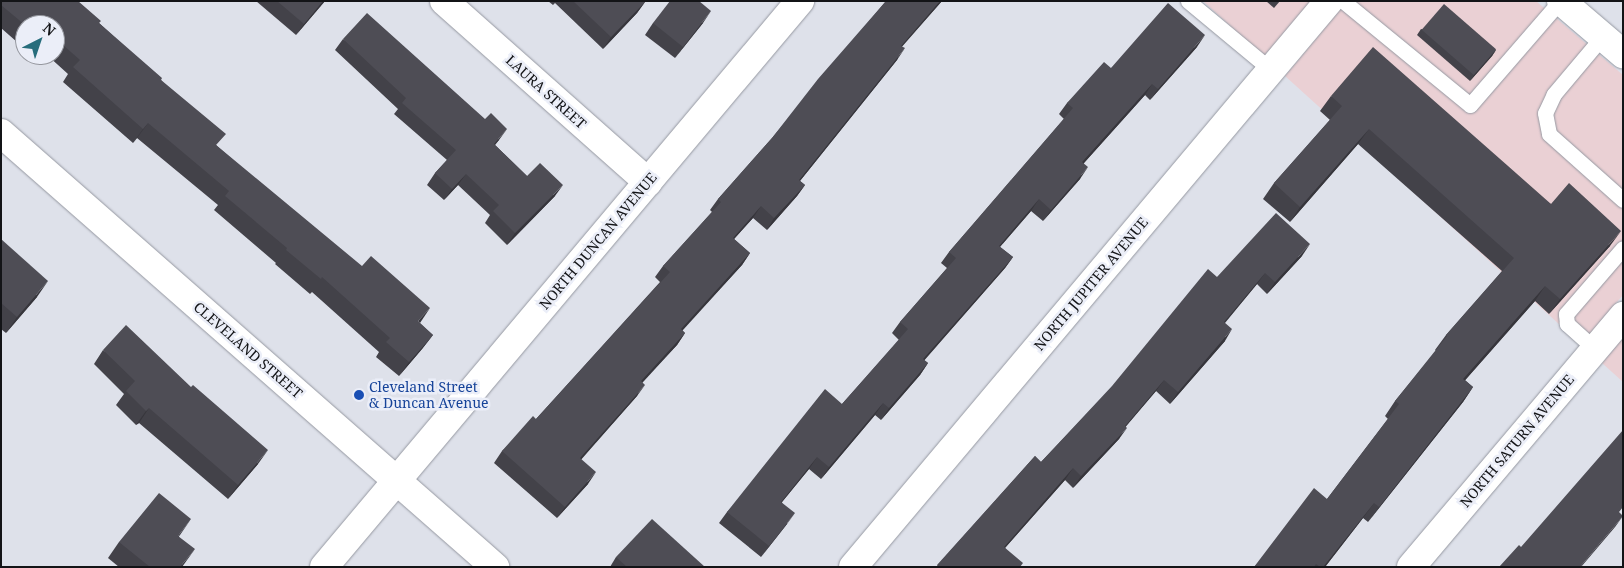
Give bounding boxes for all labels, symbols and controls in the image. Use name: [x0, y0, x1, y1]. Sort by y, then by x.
north arrow: [15, 15, 65, 65]
text: N: [39, 18, 60, 40]
street label: LAURA STREET: [502, 52, 590, 132]
street label: NORTH DUNCAN AVENUE: [536, 169, 660, 313]
street label: NORTH JUPITER AVENUE: [1030, 214, 1152, 354]
street label: CLEVELAND STREET: [190, 298, 306, 402]
street label: NORTH SATURN AVENUE: [1457, 371, 1577, 511]
place label: Cleveland Street & Duncan Avenue: [369, 379, 489, 412]
marker: Cleveland Street & Duncan Avenue: [353, 389, 365, 401]

